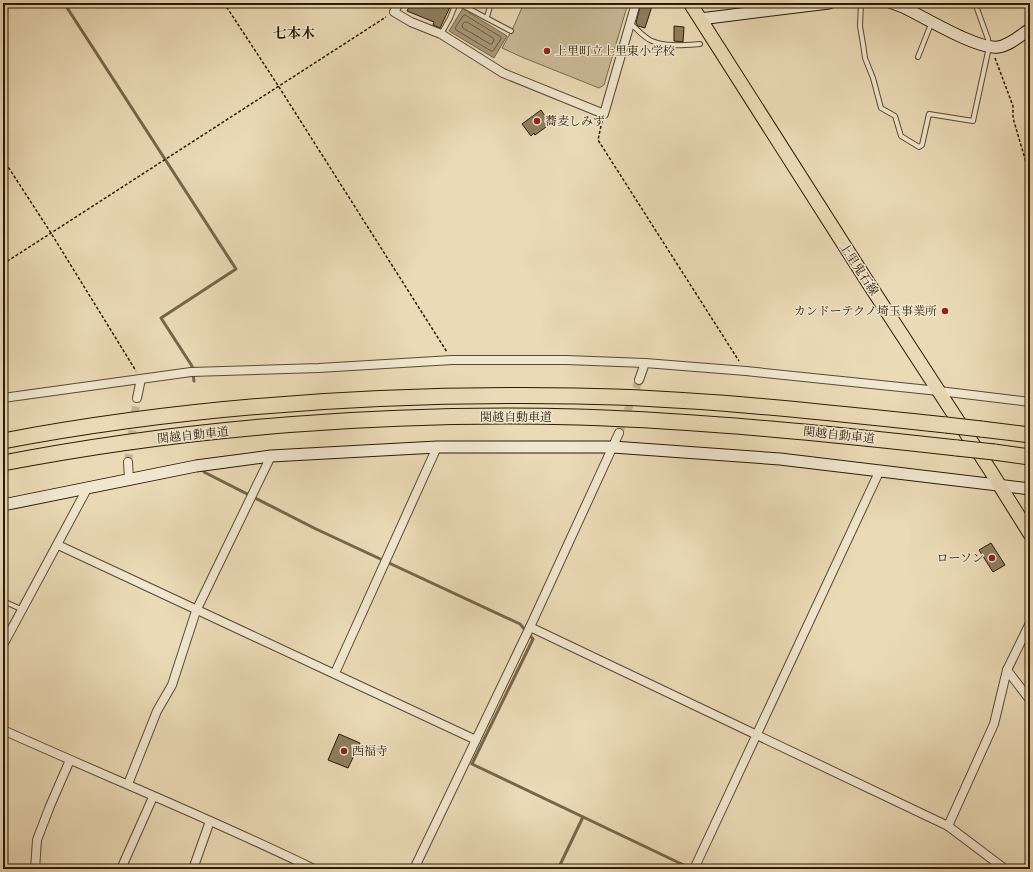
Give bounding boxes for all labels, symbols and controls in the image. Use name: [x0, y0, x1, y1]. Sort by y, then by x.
district label: 七本木: [273, 25, 315, 42]
place label: 上里町立上里東小学校: [555, 44, 675, 58]
marker: 上里町立上里東小学校: [542, 46, 552, 56]
place label: 蕎麦しみず: [545, 114, 605, 128]
marker: 蕎麦しみず: [532, 116, 542, 126]
street label: 上里鬼石線: [837, 240, 881, 298]
place label: カンドーテクノ埼玉事業所: [794, 304, 937, 318]
marker: カンドーテクノ埼玉事業所: [940, 306, 950, 316]
street label: 関越自動車道: [480, 410, 552, 424]
street label: 関越自動車道: [156, 424, 230, 446]
street label: 関越自動車道: [802, 424, 876, 446]
place label: ローソン: [936, 551, 984, 565]
marker: ローソン: [987, 553, 997, 563]
place label: 西福寺: [352, 744, 388, 758]
marker: 西福寺: [339, 746, 349, 756]

